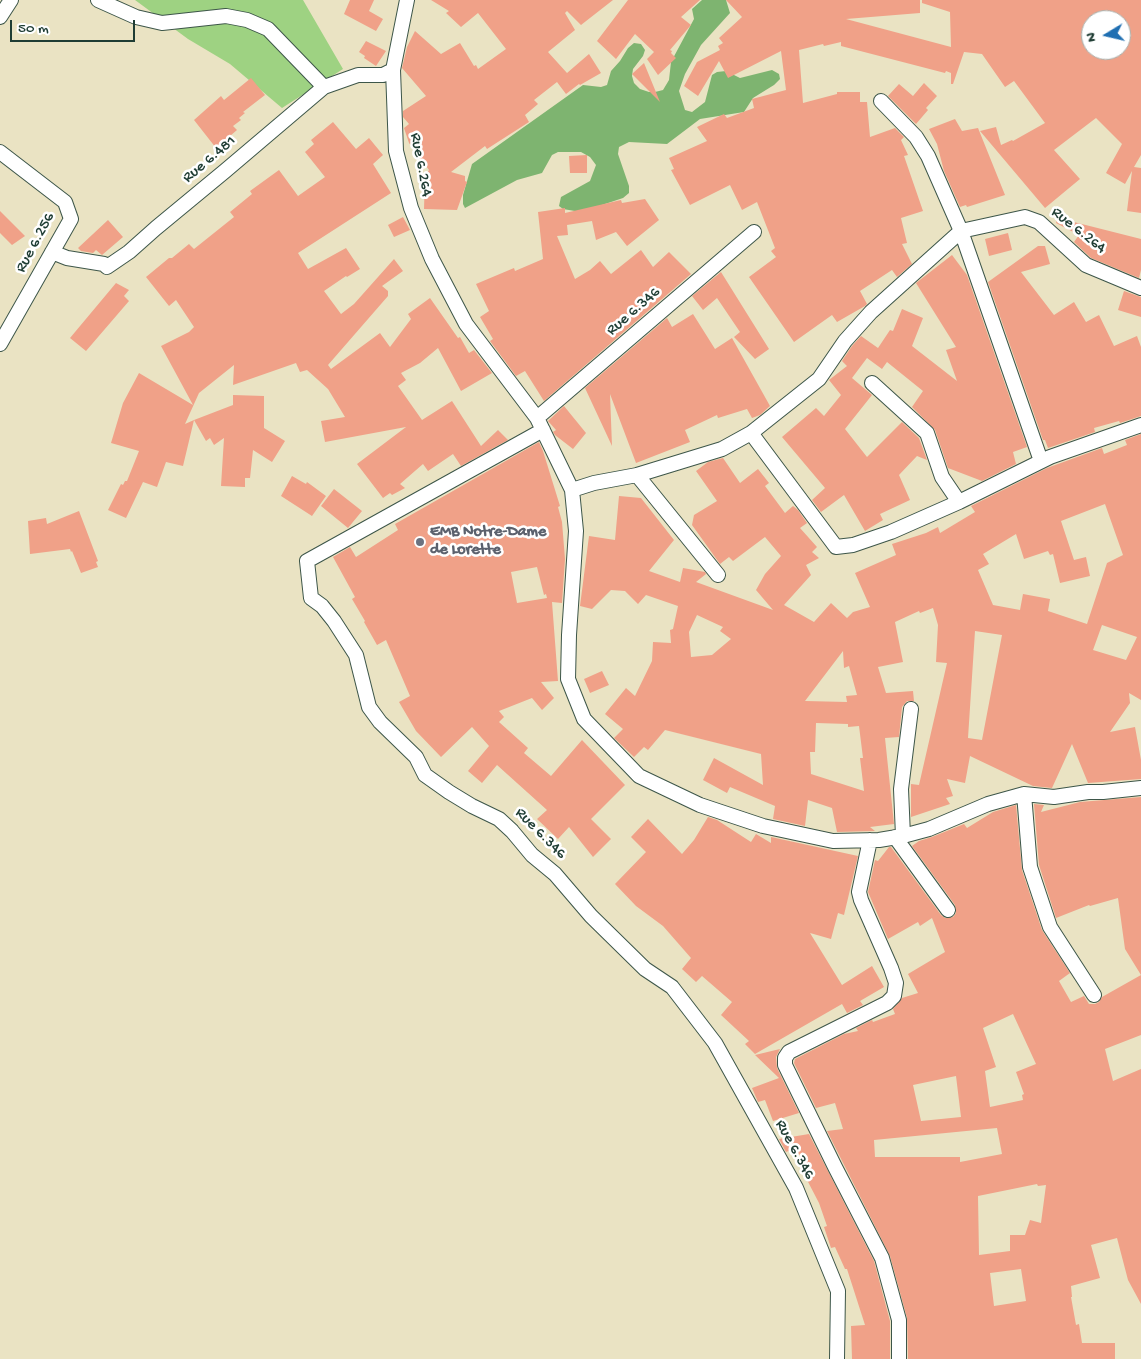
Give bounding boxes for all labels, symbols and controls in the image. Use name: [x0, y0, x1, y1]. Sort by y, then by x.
scale bar: [12, 10, 138, 42]
north arrow: [1081, 10, 1131, 60]
text: 50 m: [18, 20, 49, 38]
text: N: [1083, 31, 1101, 43]
street label: Rue 6.264: [404, 131, 436, 199]
street label: Rue 6.481: [179, 132, 241, 188]
street label: Rue 6.264: [1047, 204, 1109, 258]
street label: Rue 6.256: [12, 210, 60, 276]
street label: Rue 6.346: [603, 283, 665, 341]
place label: EMB Notre-Dame de Lorette: [430, 523, 546, 561]
marker: EMB Notre-Dame de Lorette: [414, 536, 426, 548]
street label: Rue 6.346: [510, 804, 570, 864]
street label: Rue 6.346: [770, 1117, 818, 1183]

